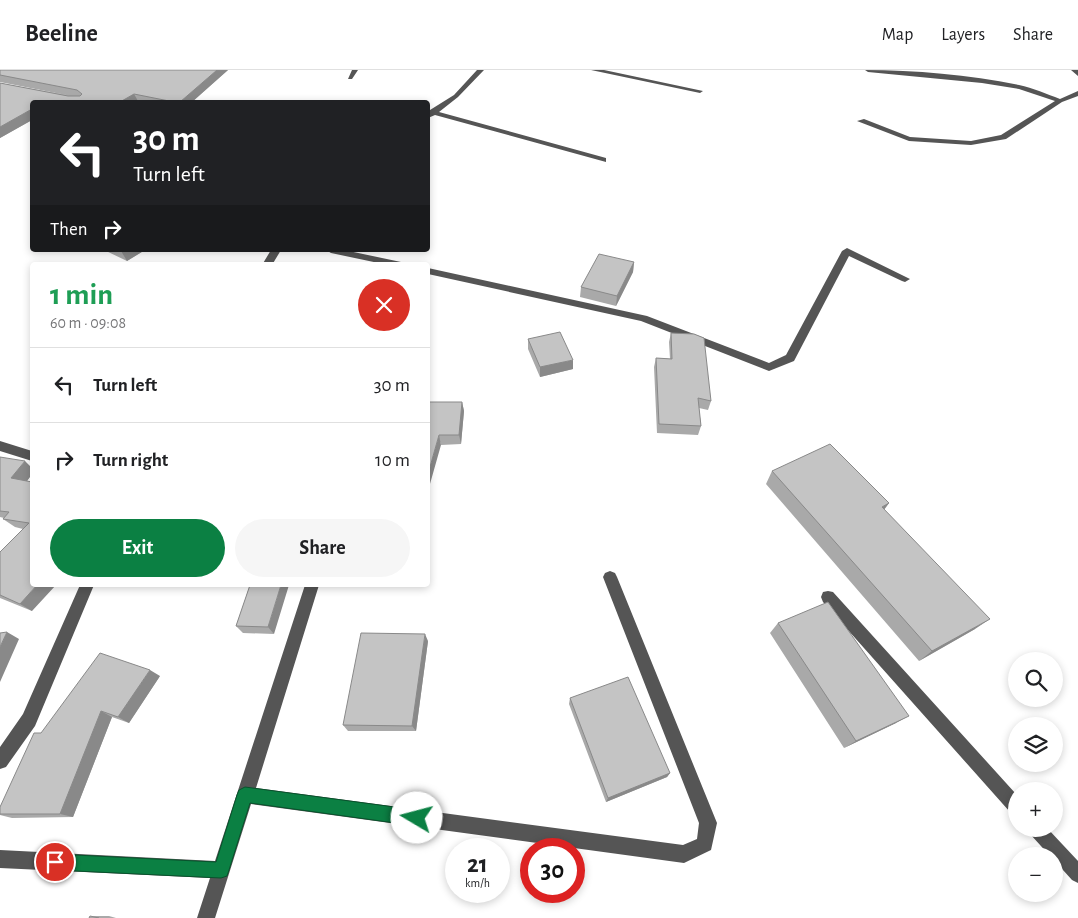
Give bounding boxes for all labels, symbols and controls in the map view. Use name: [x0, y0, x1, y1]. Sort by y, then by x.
text: Beeline: [25, 22, 98, 46]
text: Map: [882, 26, 913, 44]
text: Layers: [941, 26, 985, 44]
text: Share: [1013, 26, 1053, 44]
icon: left: [50, 120, 115, 185]
text: 30 m: [133, 122, 200, 157]
text: Turn left: [133, 163, 205, 185]
icon: right: [98, 215, 126, 243]
text: Then: [50, 220, 88, 239]
button: close: [358, 279, 410, 331]
text: 1 min: [50, 280, 113, 310]
text: 60 m · 09:08: [50, 315, 126, 331]
icon: left: [50, 371, 78, 399]
text: Turn left: [93, 376, 157, 395]
text: 30 m: [374, 376, 410, 395]
icon: right: [50, 446, 78, 474]
text: Turn right: [93, 451, 168, 470]
text: 10 m: [375, 451, 410, 470]
button: Exit: [50, 519, 225, 577]
button: Share: [235, 519, 410, 577]
map controls: [1008, 652, 1063, 902]
button: search: [1008, 652, 1063, 707]
button: layers: [1008, 717, 1063, 772]
button: +: [1008, 782, 1063, 837]
position arrow: [390, 791, 442, 843]
speed limit sign: 30: [520, 838, 585, 903]
pin: [34, 841, 76, 883]
button: −: [1008, 847, 1063, 902]
icon: arrive: [41, 848, 69, 876]
text: 21: [467, 852, 488, 877]
text: km/h: [465, 877, 490, 889]

